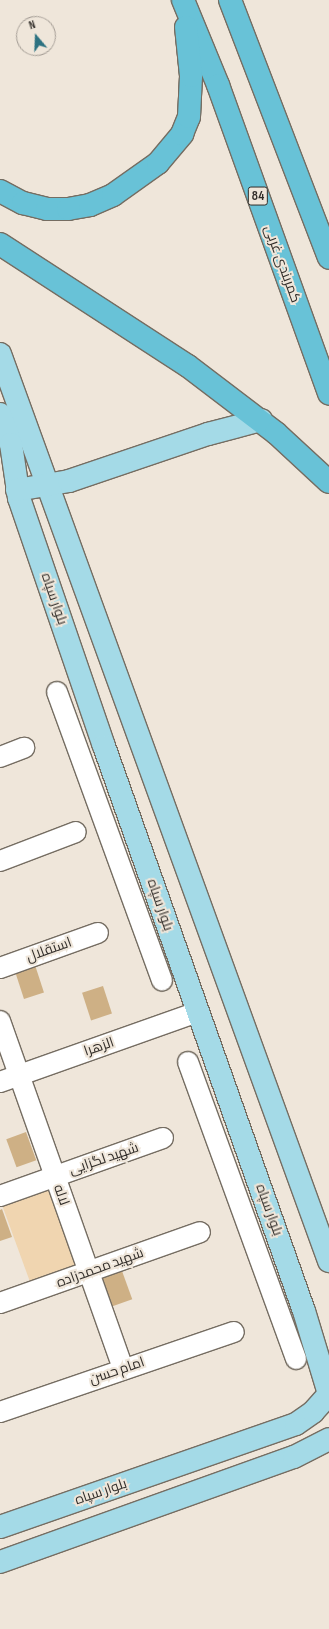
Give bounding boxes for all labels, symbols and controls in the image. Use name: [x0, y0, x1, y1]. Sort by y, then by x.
north arrow: [16, 16, 56, 56]
text: N: [27, 18, 37, 32]
road number: 84: [247, 185, 269, 207]
street label: کمربندی غربی: [260, 223, 304, 305]
street label: بلوار سپاه: [37, 571, 71, 627]
street label: بلوار سپاه: [143, 877, 177, 933]
street label: استقلال: [24, 934, 74, 966]
street label: الزهرا: [82, 1034, 116, 1060]
street label: شهید لگزایی: [67, 1139, 141, 1179]
street label: لاله: [50, 1182, 72, 1208]
street label: بلوار سپاه: [252, 1182, 286, 1238]
street label: شهید محمدزاده: [54, 1244, 146, 1292]
street label: امام حسن: [87, 1354, 147, 1388]
street label: بلوار سپاه: [73, 1475, 129, 1509]

